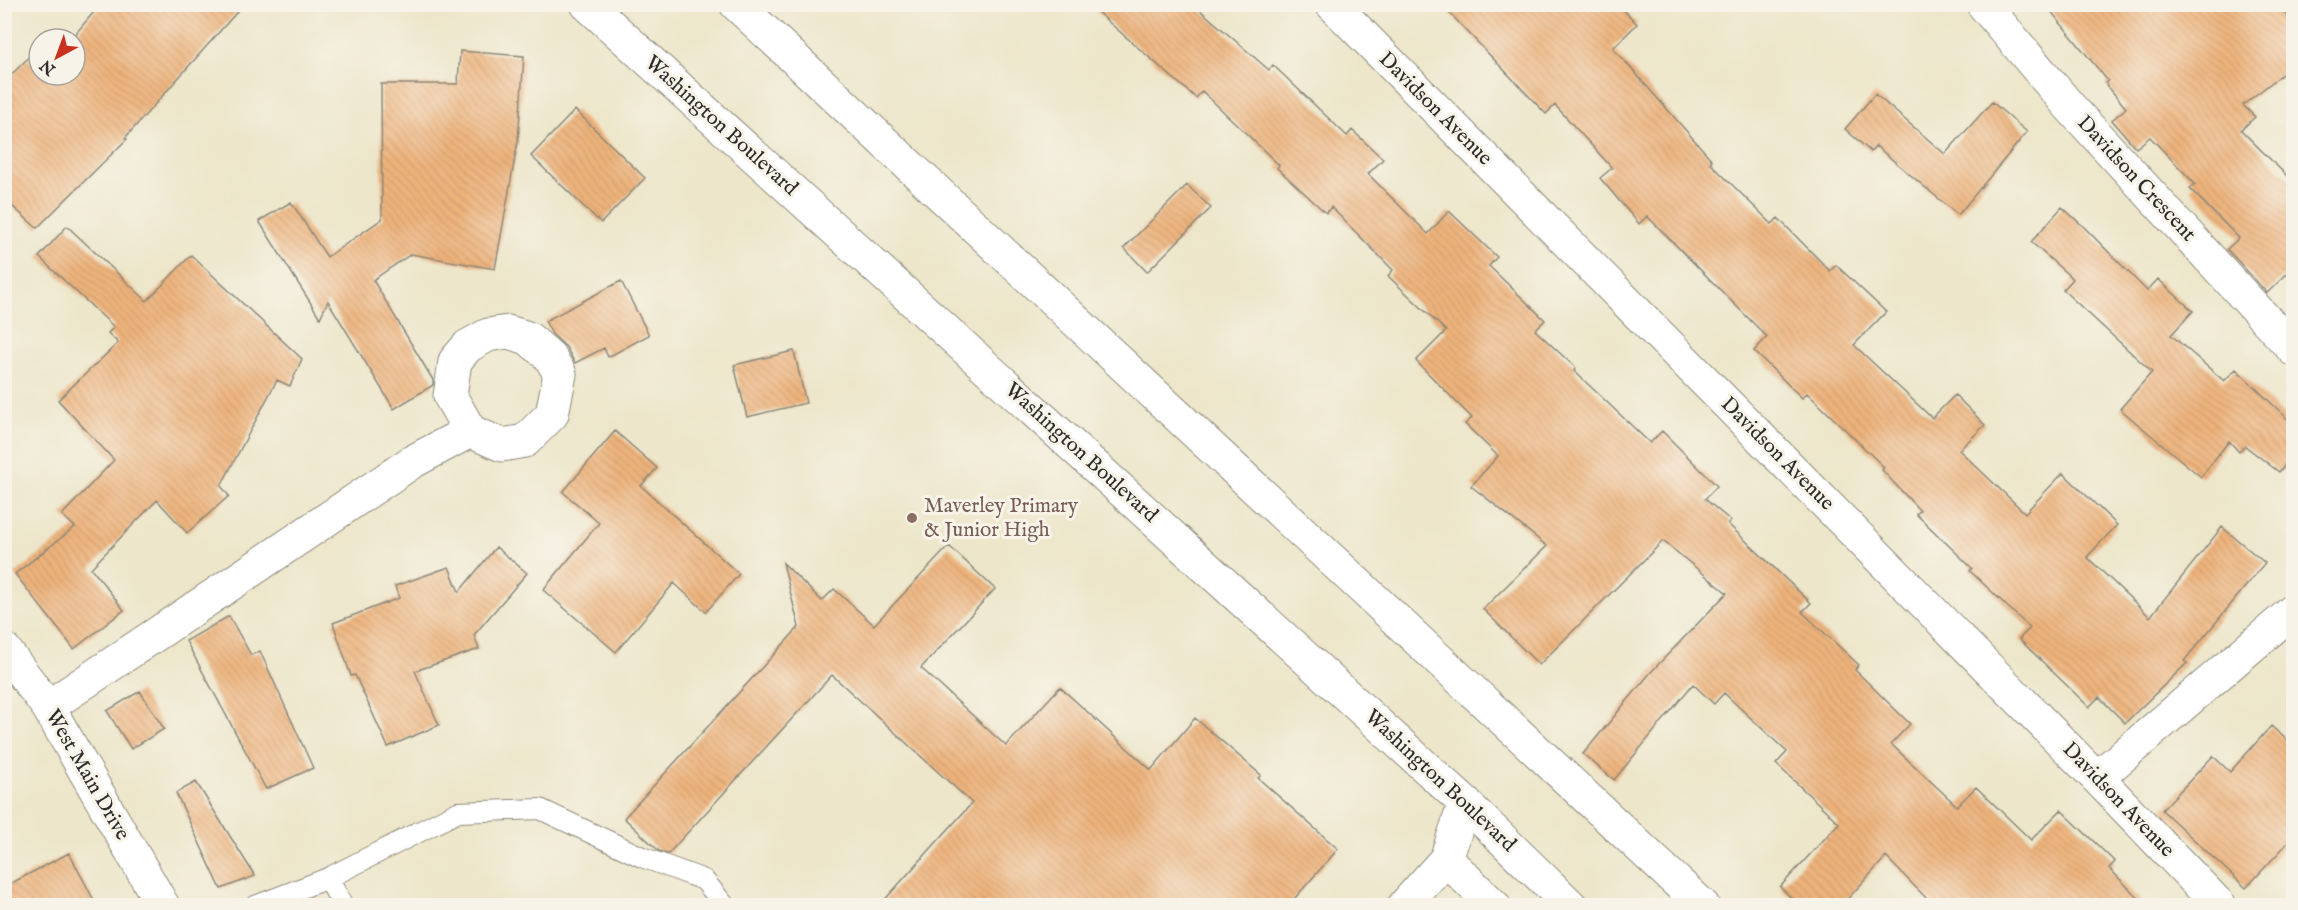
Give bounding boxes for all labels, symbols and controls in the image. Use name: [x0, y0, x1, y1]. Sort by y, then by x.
north arrow: [27, 27, 87, 87]
street label: Davidson Avenue: [1372, 46, 1498, 172]
street label: Washington Boulevard: [639, 50, 804, 203]
text: N: [37, 55, 61, 80]
street label: Davidson Crescent: [2071, 110, 2201, 248]
street label: Washington Boulevard: [999, 377, 1164, 530]
street label: Davidson Avenue: [1714, 391, 1840, 517]
place label: Maverley Primary & Junior High: [924, 493, 1079, 544]
marker: Maverley Primary & Junior High: [905, 511, 919, 525]
street label: Washington Boulevard: [1359, 704, 1522, 859]
street label: West Main Drive: [39, 705, 136, 846]
street label: Davidson Avenue: [2056, 737, 2180, 864]

